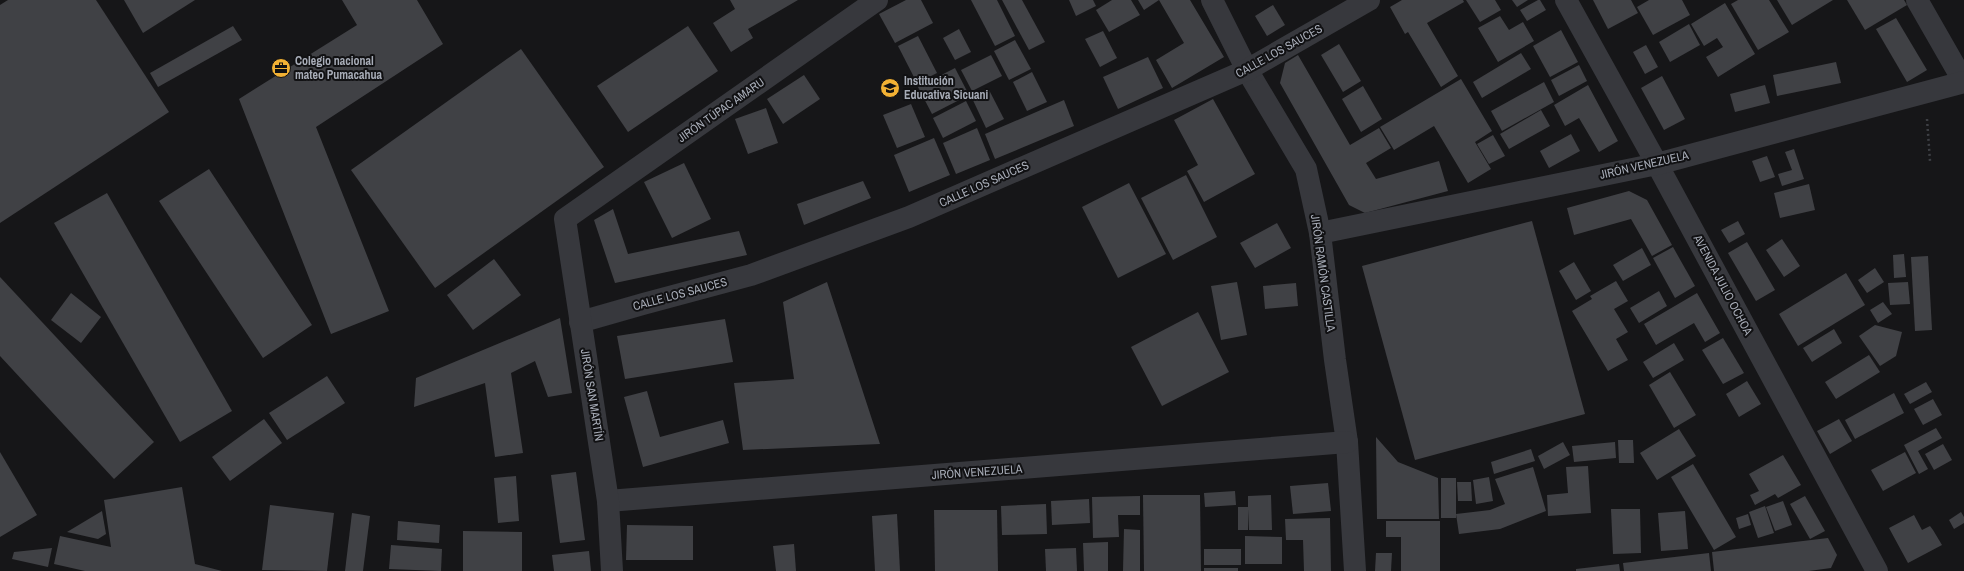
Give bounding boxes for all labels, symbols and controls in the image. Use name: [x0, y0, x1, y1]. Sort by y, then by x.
street label: CALLE LOS SAUCES: [1233, 20, 1326, 81]
place label: Colegio nacional mateo Pumacahua: [295, 53, 382, 83]
office icon: Colegio nacional mateo Pumacahua: [270, 57, 292, 79]
place label: Institución Educativa Sicuani: [904, 73, 988, 103]
street label: JIRÓN TÚPAC AMARU: [674, 74, 768, 146]
school or university icon: Institución Educativa Sicuani: [879, 77, 901, 99]
street label: JIRÓN VENEZUELA: [1598, 147, 1690, 183]
street label: CALLE LOS SAUCES: [937, 157, 1032, 211]
street label: JIRÓN RAMÓN CASTILLA: [1307, 213, 1339, 333]
street label: AVENIDA JULIO OCHOA: [1689, 231, 1756, 338]
street label: CALLE LOS SAUCES: [631, 274, 729, 314]
street label: JIRÓN SAN MARTÍN: [577, 348, 607, 442]
street label: JIRÓN VENEZUELA: [931, 461, 1023, 483]

